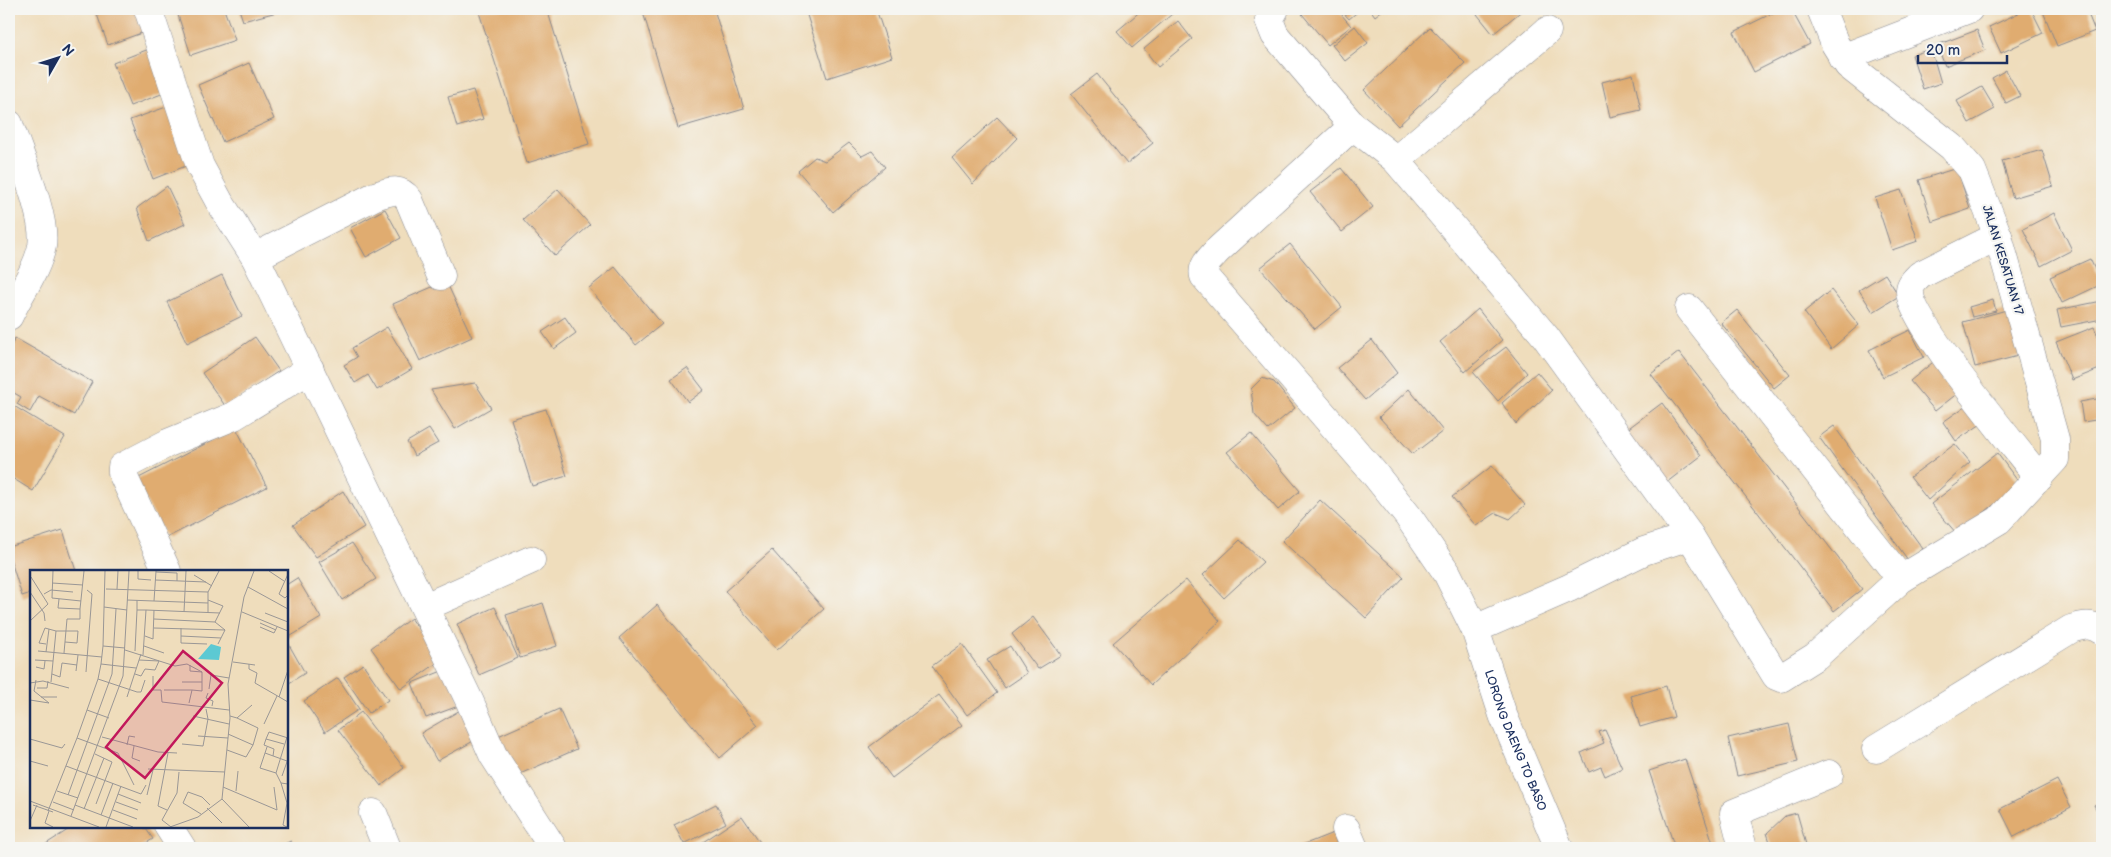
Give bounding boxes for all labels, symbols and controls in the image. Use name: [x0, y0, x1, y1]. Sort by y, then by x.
north arrow: [32, 32, 82, 82]
scale bar: [1918, 32, 2007, 64]
text: N: [58, 41, 78, 60]
text: 20 m: [1926, 41, 1960, 60]
street label: JALAN KESATUAN 17: [1979, 203, 2026, 317]
inset map: [30, 570, 288, 827]
street label: LORONG DAENG TO BASO: [1481, 668, 1549, 813]

